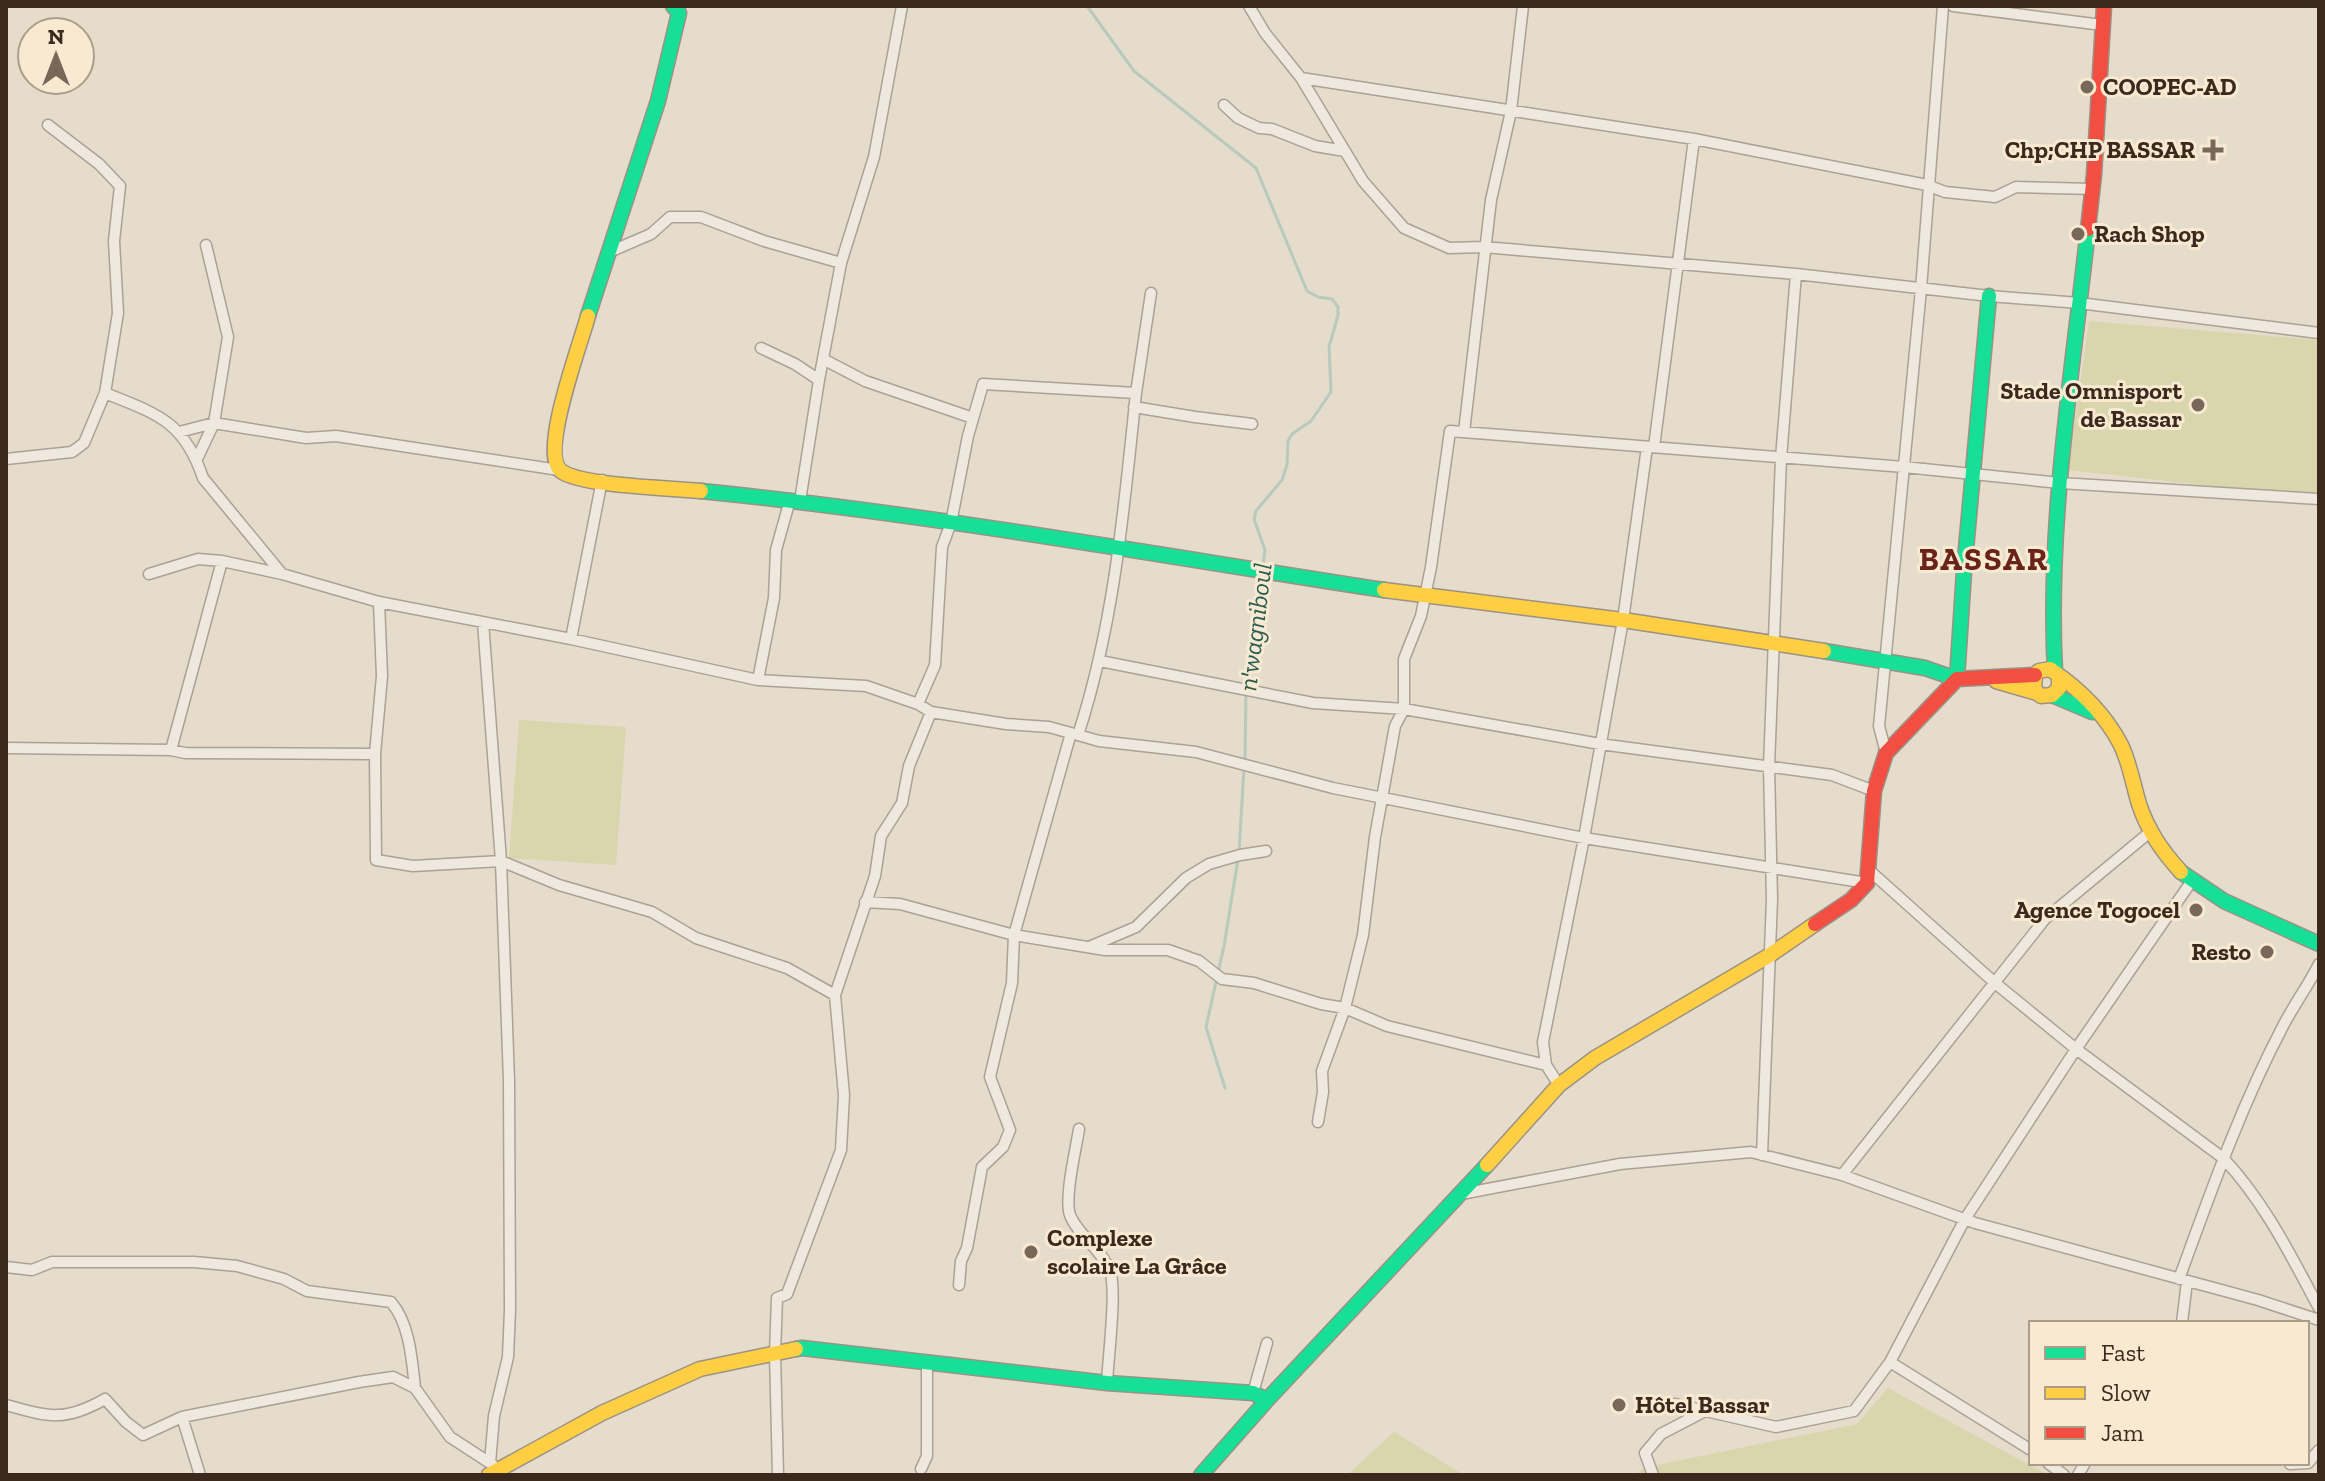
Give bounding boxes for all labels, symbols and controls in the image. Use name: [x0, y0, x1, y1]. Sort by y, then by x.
north arrow: [16, 16, 96, 96]
text: N: [48, 23, 65, 50]
place label: COOPEC-AD: [2103, 72, 2237, 101]
marker: COOPEC-AD: [2078, 78, 2096, 96]
place label: Chp;CHP BASSAR: [2005, 135, 2196, 164]
marker: Chp;CHP BASSAR: [2202, 139, 2224, 161]
place label: Rach Shop: [2094, 219, 2205, 248]
marker: Rach Shop: [2069, 225, 2087, 243]
place label: Stade Omnisport de Bassar: [2000, 376, 2182, 433]
marker: Stade Omnisport de Bassar: [2189, 396, 2207, 414]
district label: BASSAR: [1919, 540, 2049, 578]
water label: n'wagniboul: [1231, 561, 1279, 693]
place label: Agence Togocel: [2014, 895, 2180, 924]
marker: Agence Togocel: [2187, 901, 2205, 919]
place label: Resto: [2191, 937, 2251, 966]
marker: Resto: [2258, 943, 2276, 961]
place label: Complexe scolaire La Grâce: [1047, 1223, 1227, 1280]
marker: Complexe scolaire La Grâce: [1022, 1243, 1040, 1261]
legend: [2029, 1321, 2309, 1465]
text: Fast: [2101, 1338, 2145, 1367]
text: Slow: [2101, 1378, 2151, 1407]
place label: Hôtel Bassar: [1635, 1390, 1770, 1419]
marker: Hôtel Bassar: [1610, 1396, 1628, 1414]
text: Jam: [2101, 1418, 2144, 1447]

